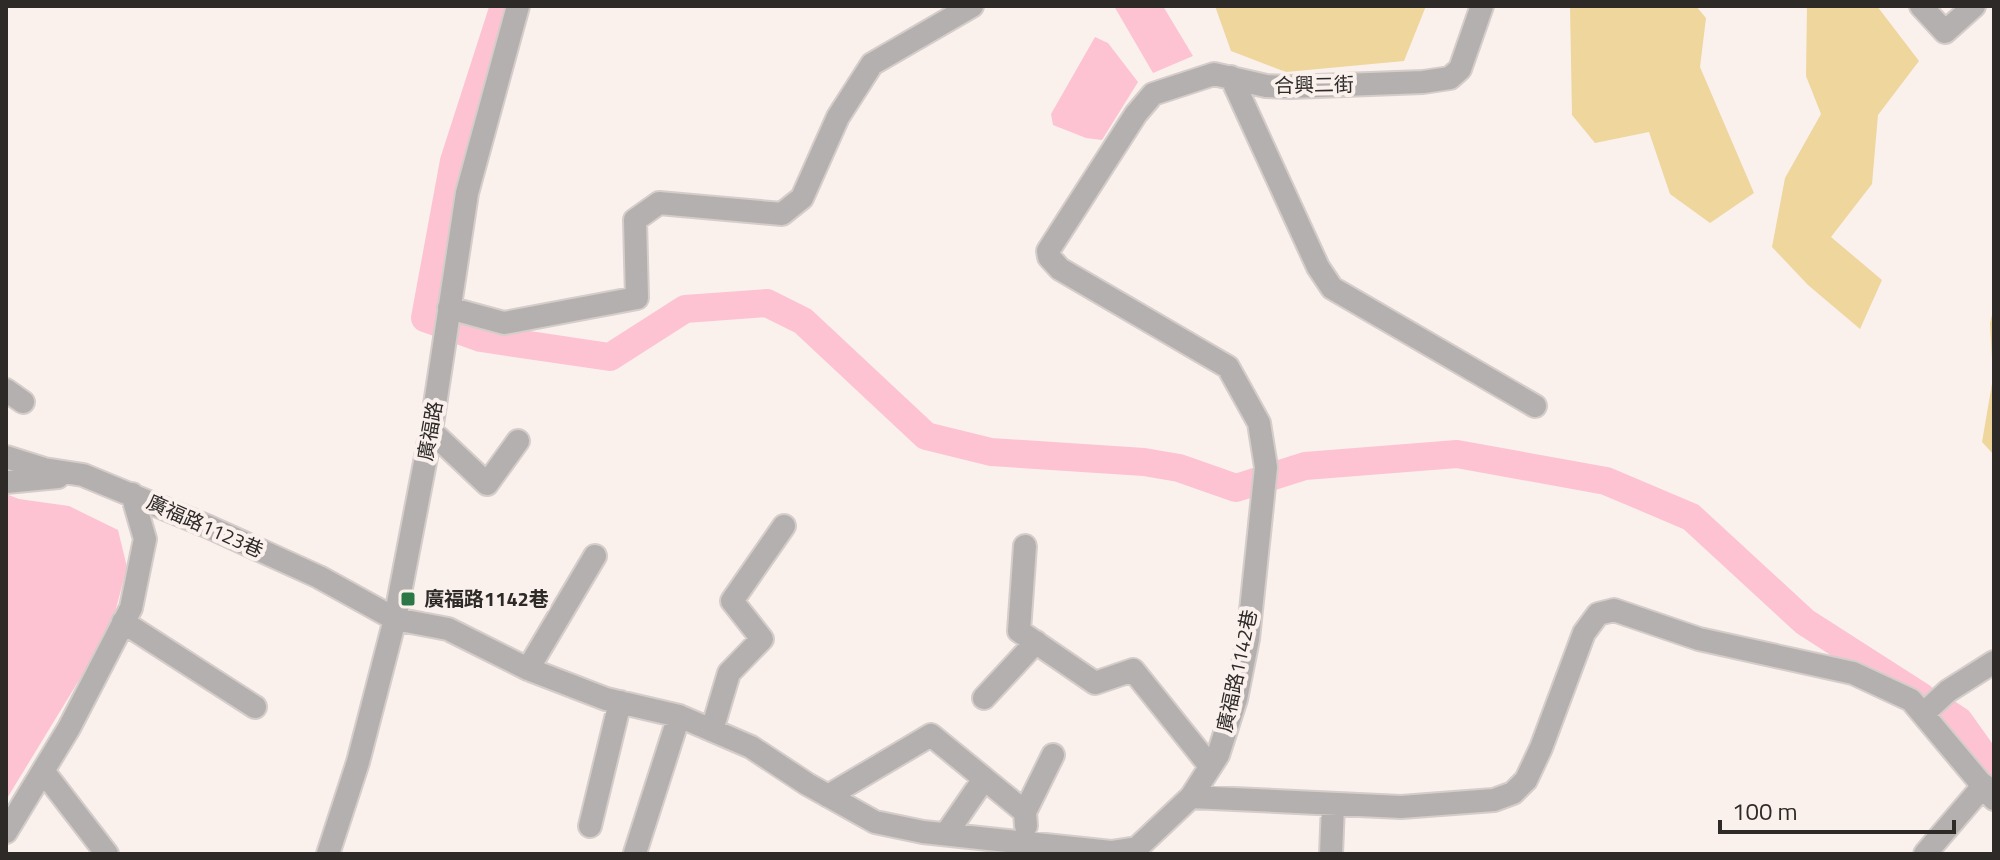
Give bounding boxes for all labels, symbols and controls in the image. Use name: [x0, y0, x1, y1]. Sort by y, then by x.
street label: 合興二街: [1274, 68, 1354, 101]
street label: 廣福路: [409, 399, 450, 463]
street label: 廣福路1123巷: [142, 486, 269, 565]
place label: 廣福路1142巷: [424, 583, 549, 614]
marker: 廣福路1142巷: [399, 590, 417, 608]
street label: 廣福路1142巷: [1208, 607, 1265, 735]
scale bar: [1720, 784, 1954, 834]
text: 100 m: [1732, 793, 1798, 829]

